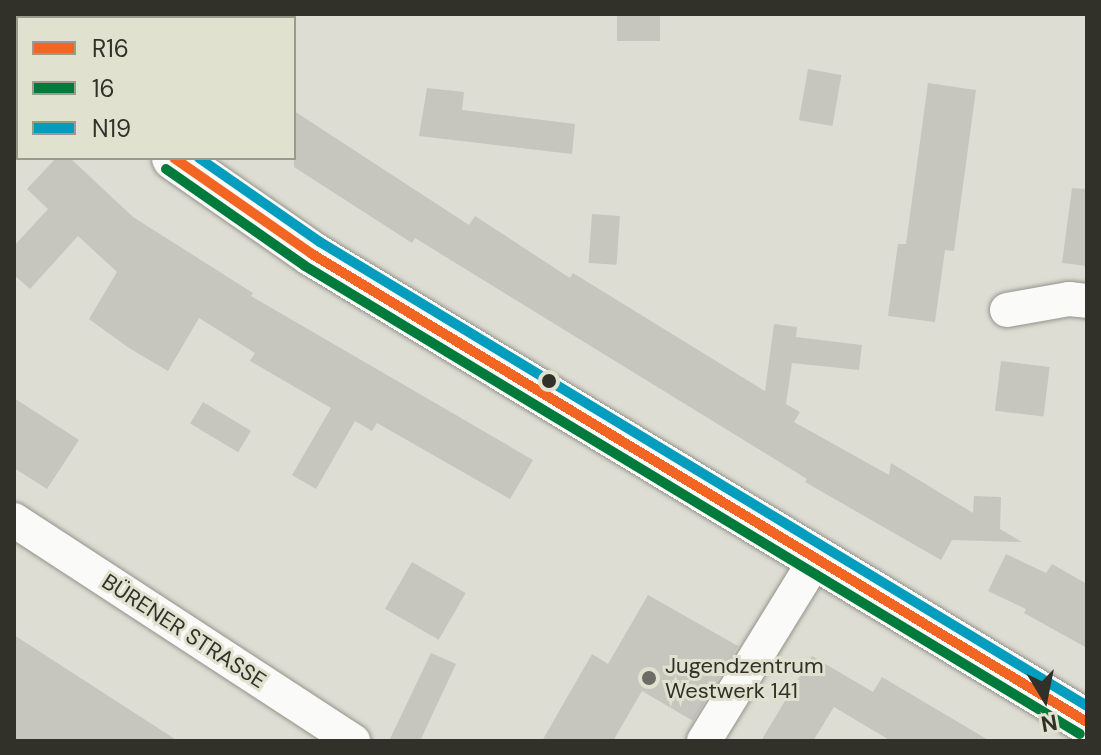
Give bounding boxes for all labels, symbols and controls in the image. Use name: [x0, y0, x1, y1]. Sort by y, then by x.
legend: [16, 16, 296, 160]
text: R16: [92, 33, 129, 64]
text: 16: [92, 73, 115, 104]
text: N19: [92, 113, 131, 144]
unlabelled marker: [541, 373, 557, 389]
street label: BÜRENER STRASSE: [97, 568, 271, 694]
place label: Jugendzentrum Westwerk 141: [665, 652, 824, 704]
north arrow: [1005, 659, 1085, 739]
marker: Jugendzentrum Westwerk 141: [640, 669, 658, 687]
text: N: [1039, 707, 1060, 739]

